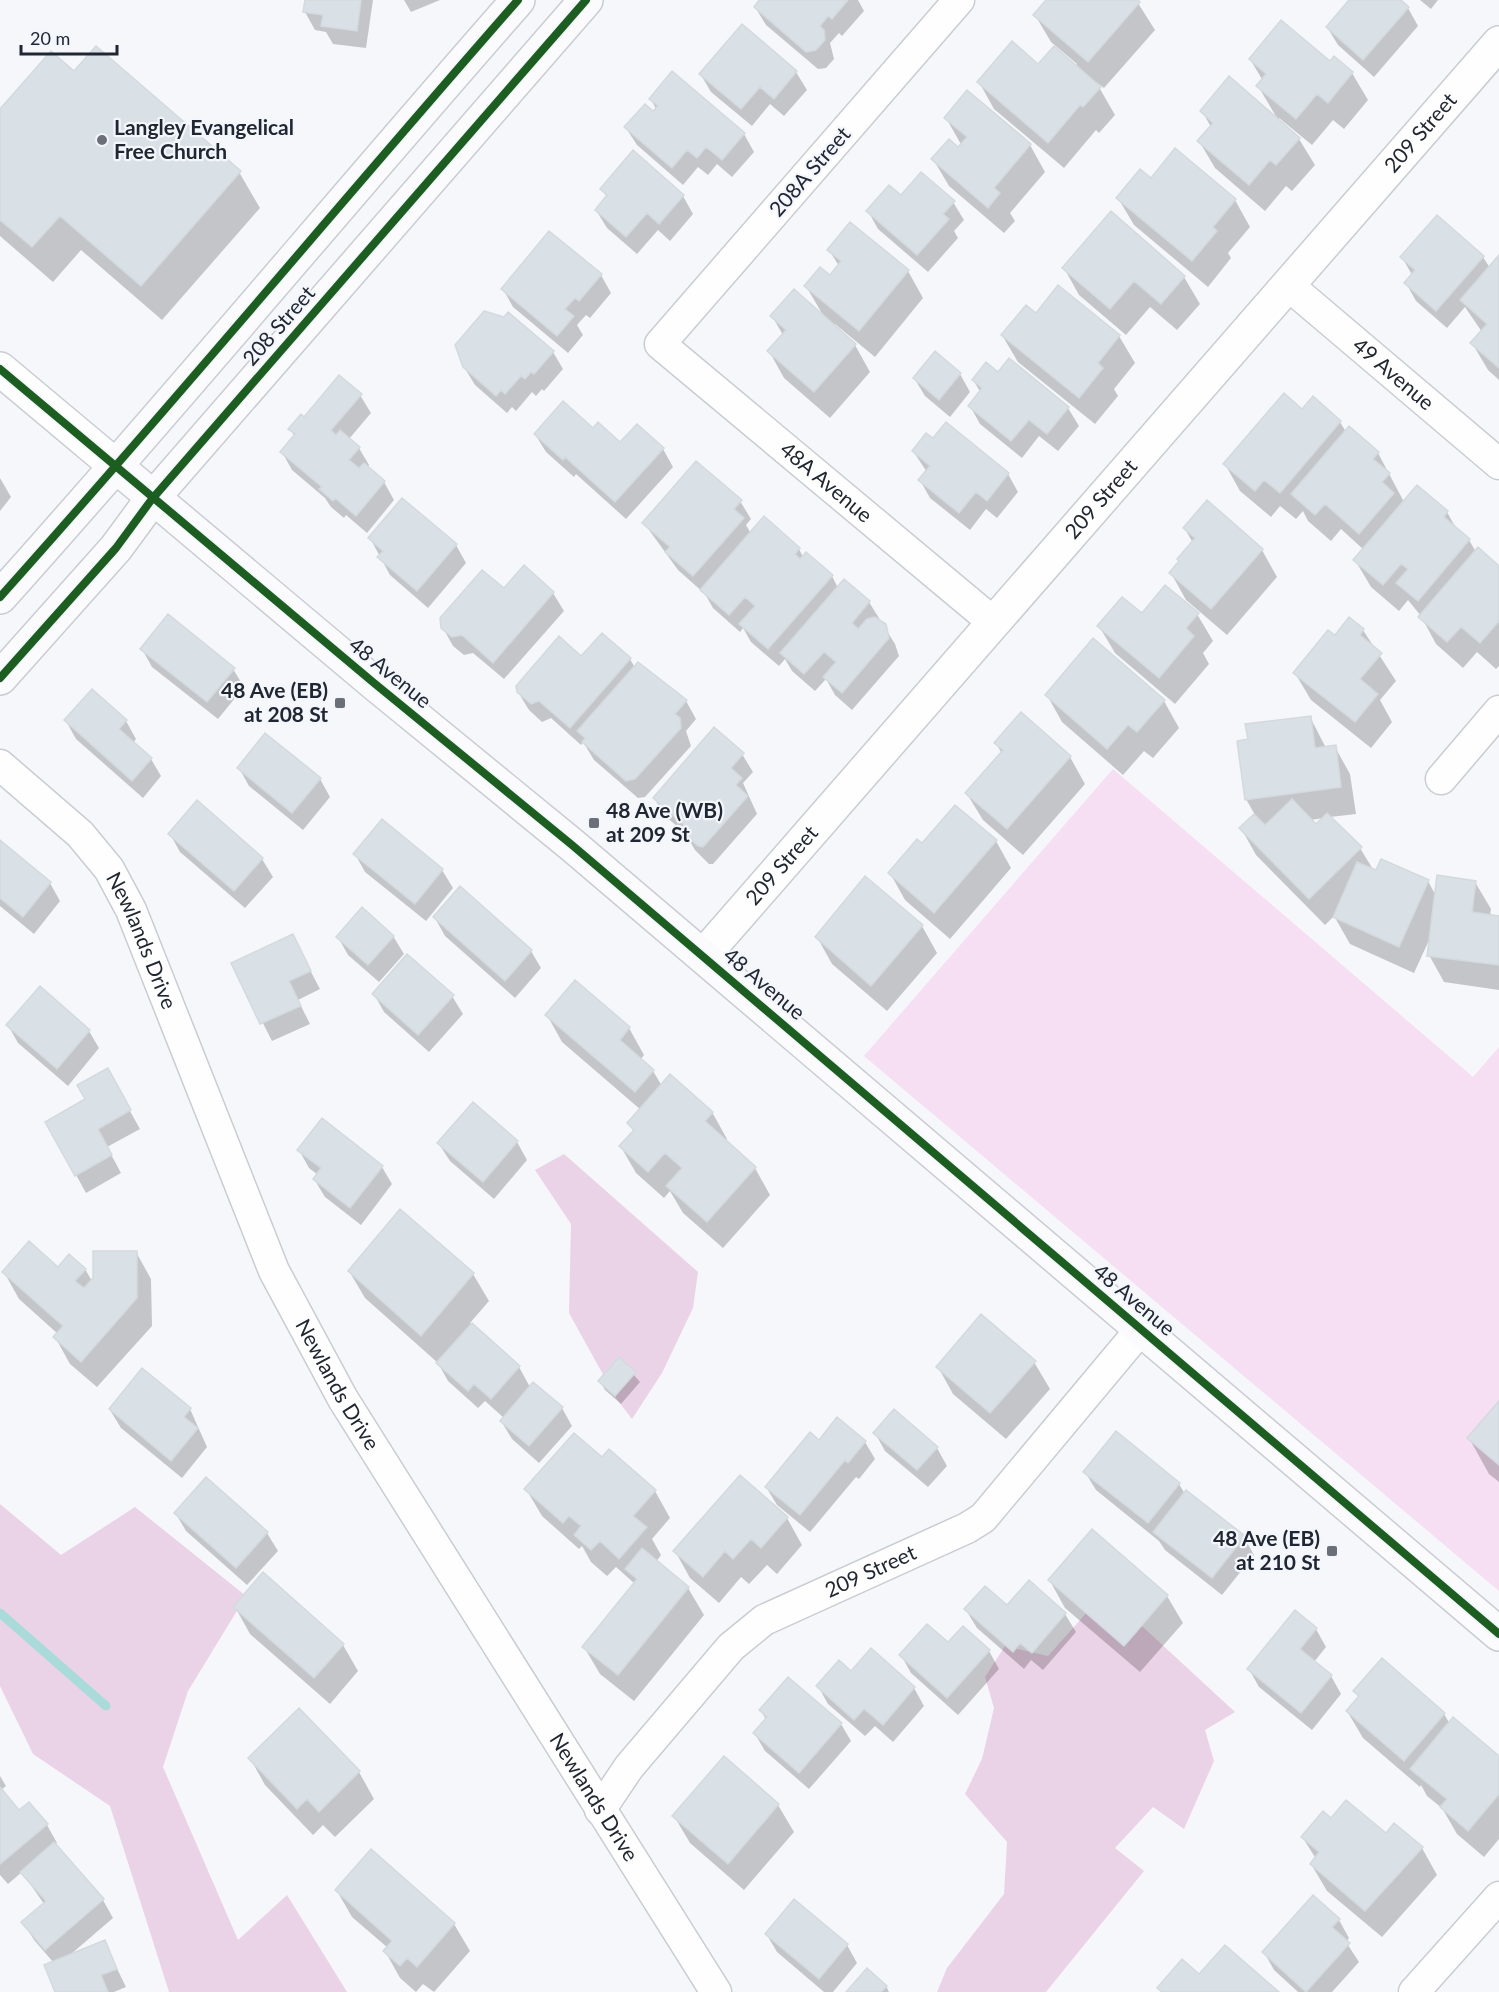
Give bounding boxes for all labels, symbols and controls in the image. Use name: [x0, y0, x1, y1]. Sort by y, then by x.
scale bar: [21, 18, 117, 56]
text: 20 m: [30, 27, 70, 49]
street label: 209 Street: [1378, 87, 1461, 177]
place label: Langley Evangelical Free Church: [114, 114, 294, 163]
street label: 208A Street: [763, 121, 855, 221]
marker: Langley Evangelical Free Church: [95, 133, 109, 147]
street label: 208 Street: [237, 280, 319, 370]
street label: 49 Avenue: [1349, 332, 1440, 415]
street label: 48A Avenue: [776, 436, 878, 527]
street label: 209 Street: [1059, 453, 1142, 543]
street label: 48 Avenue: [345, 631, 437, 713]
place label: 48 Ave (EB) at 208 St: [221, 677, 328, 726]
marker: 48 Ave (EB) at 208 St: [333, 696, 347, 710]
place label: 48 Ave (WB) at 209 St: [606, 797, 723, 846]
marker: 48 Ave (WB) at 209 St: [587, 816, 601, 830]
street label: 209 Street: [739, 819, 822, 909]
street label: Newlands Drive: [102, 867, 183, 1012]
street label: 48 Avenue: [719, 942, 811, 1024]
street label: 48 Avenue: [1089, 1258, 1181, 1340]
street label: Newlands Drive: [291, 1314, 386, 1454]
place label: 48 Ave (EB) at 210 St: [1213, 1525, 1320, 1574]
street label: 209 Street: [820, 1539, 920, 1602]
marker: 48 Ave (EB) at 210 St: [1325, 1544, 1339, 1558]
street label: Newlands Drive: [545, 1728, 644, 1865]

